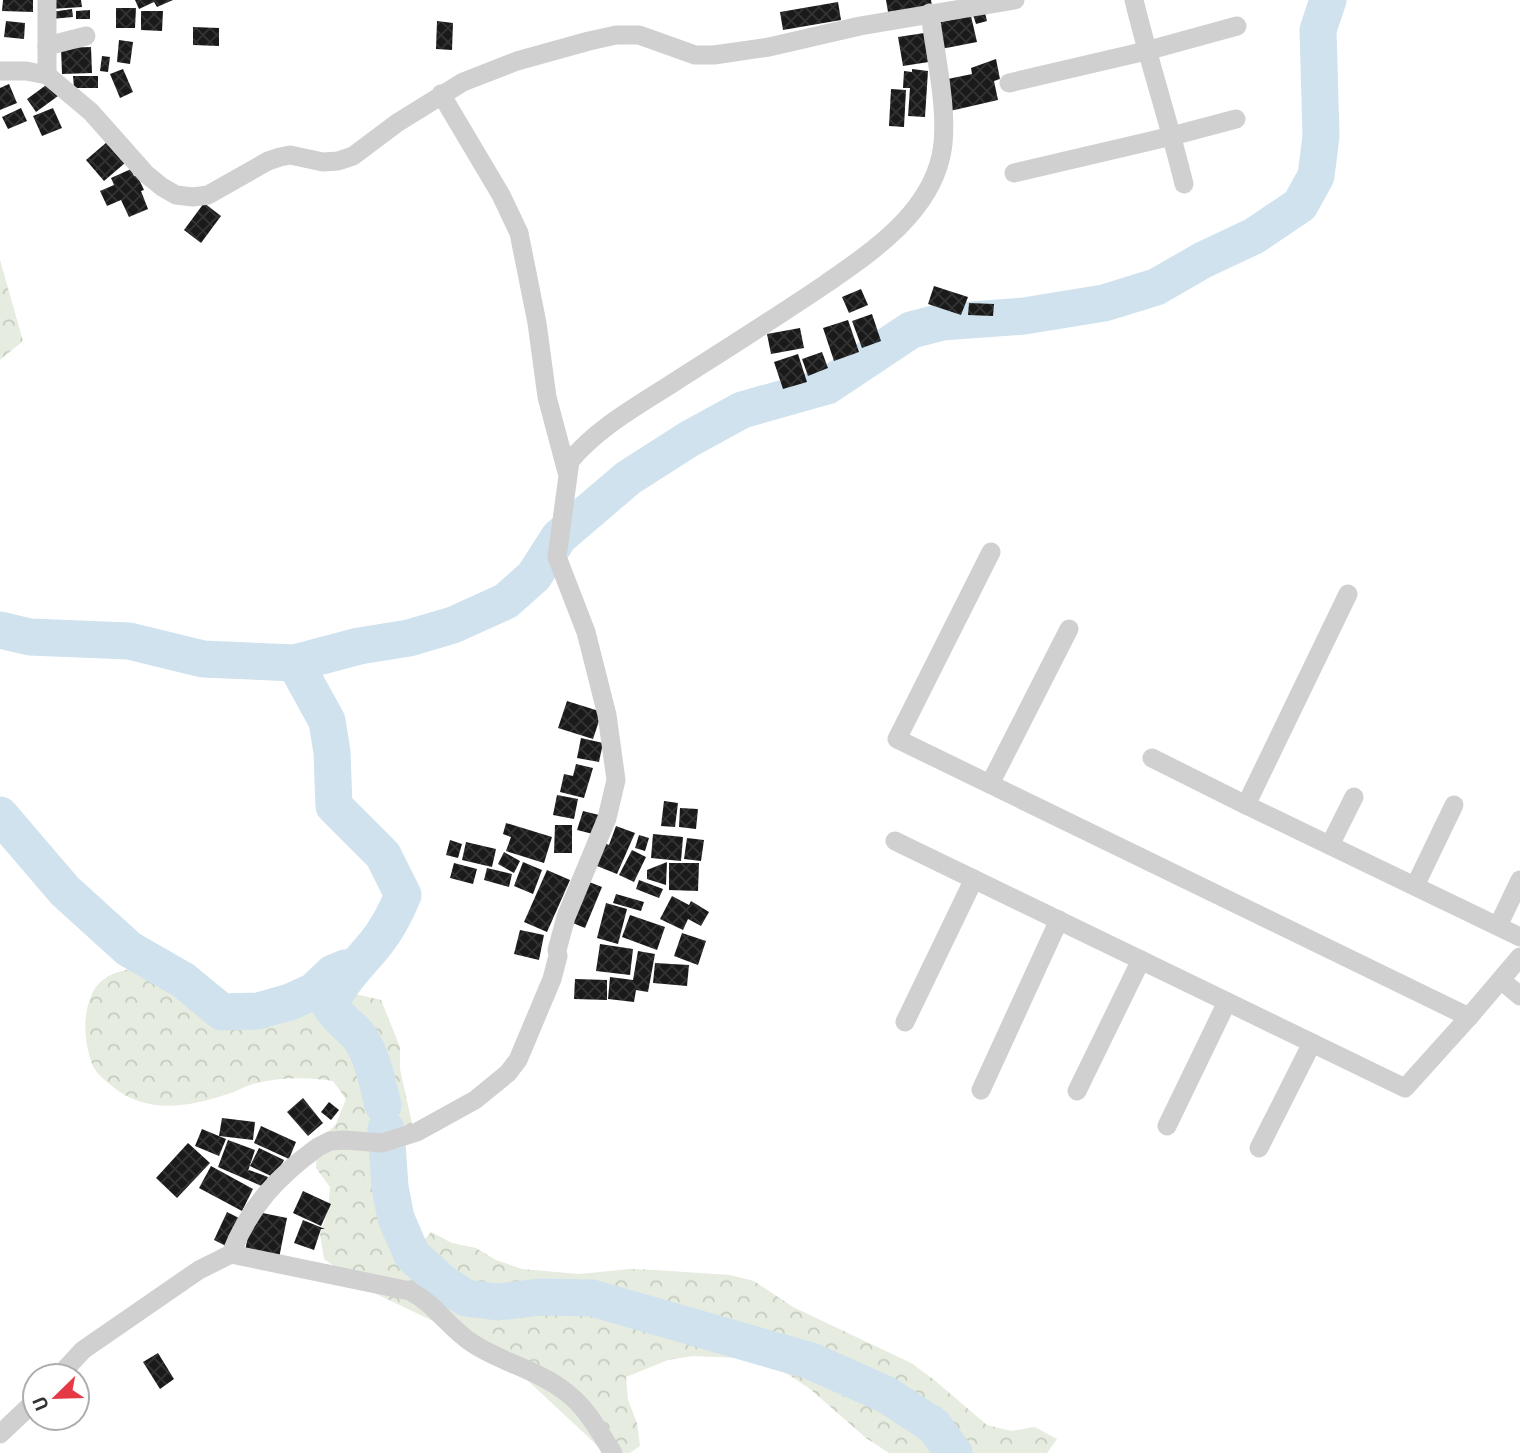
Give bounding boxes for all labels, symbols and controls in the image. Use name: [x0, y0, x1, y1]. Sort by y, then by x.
north arrow: [21, 1362, 91, 1432]
text: U: [28, 1393, 54, 1414]

